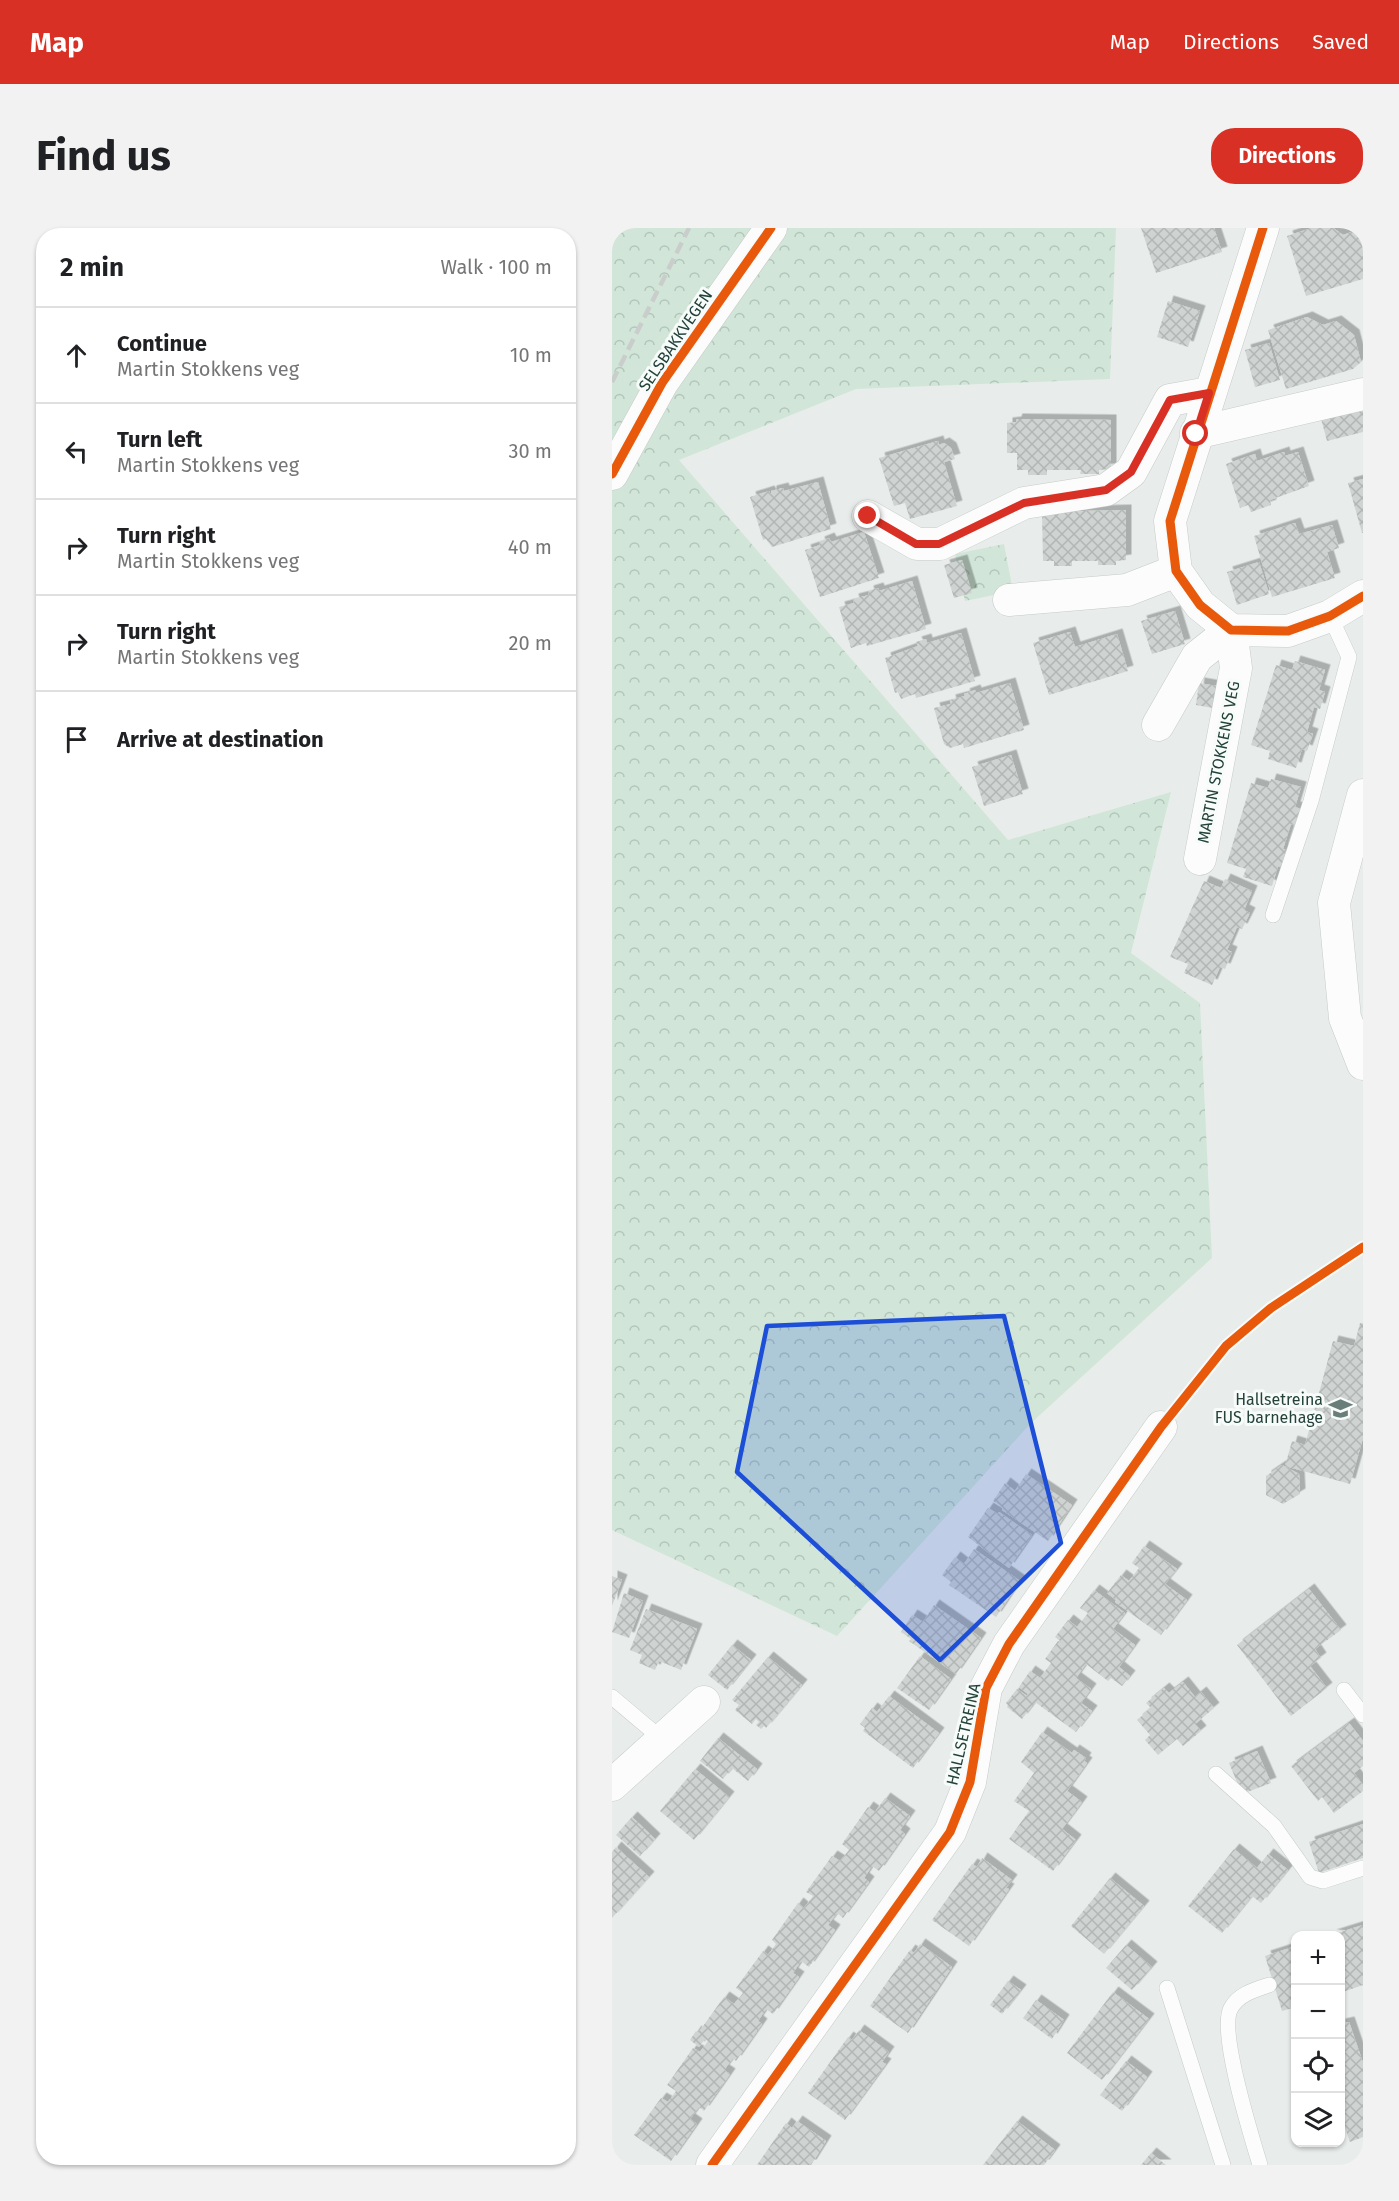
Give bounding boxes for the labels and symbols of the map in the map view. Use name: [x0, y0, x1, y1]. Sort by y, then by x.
street label: SELSBAKKVEGEN: [634, 286, 716, 395]
route start: [1182, 420, 1208, 446]
route end: [854, 502, 880, 528]
street label: MARTIN STOKKENS VEG: [1193, 679, 1244, 845]
place label: Hallsetreina FUS barnehage: [1215, 1390, 1323, 1427]
school or university icon: Hallsetreina FUS barnehage: [1328, 1395, 1354, 1421]
street label: HALLSETREINA: [942, 1680, 985, 1787]

